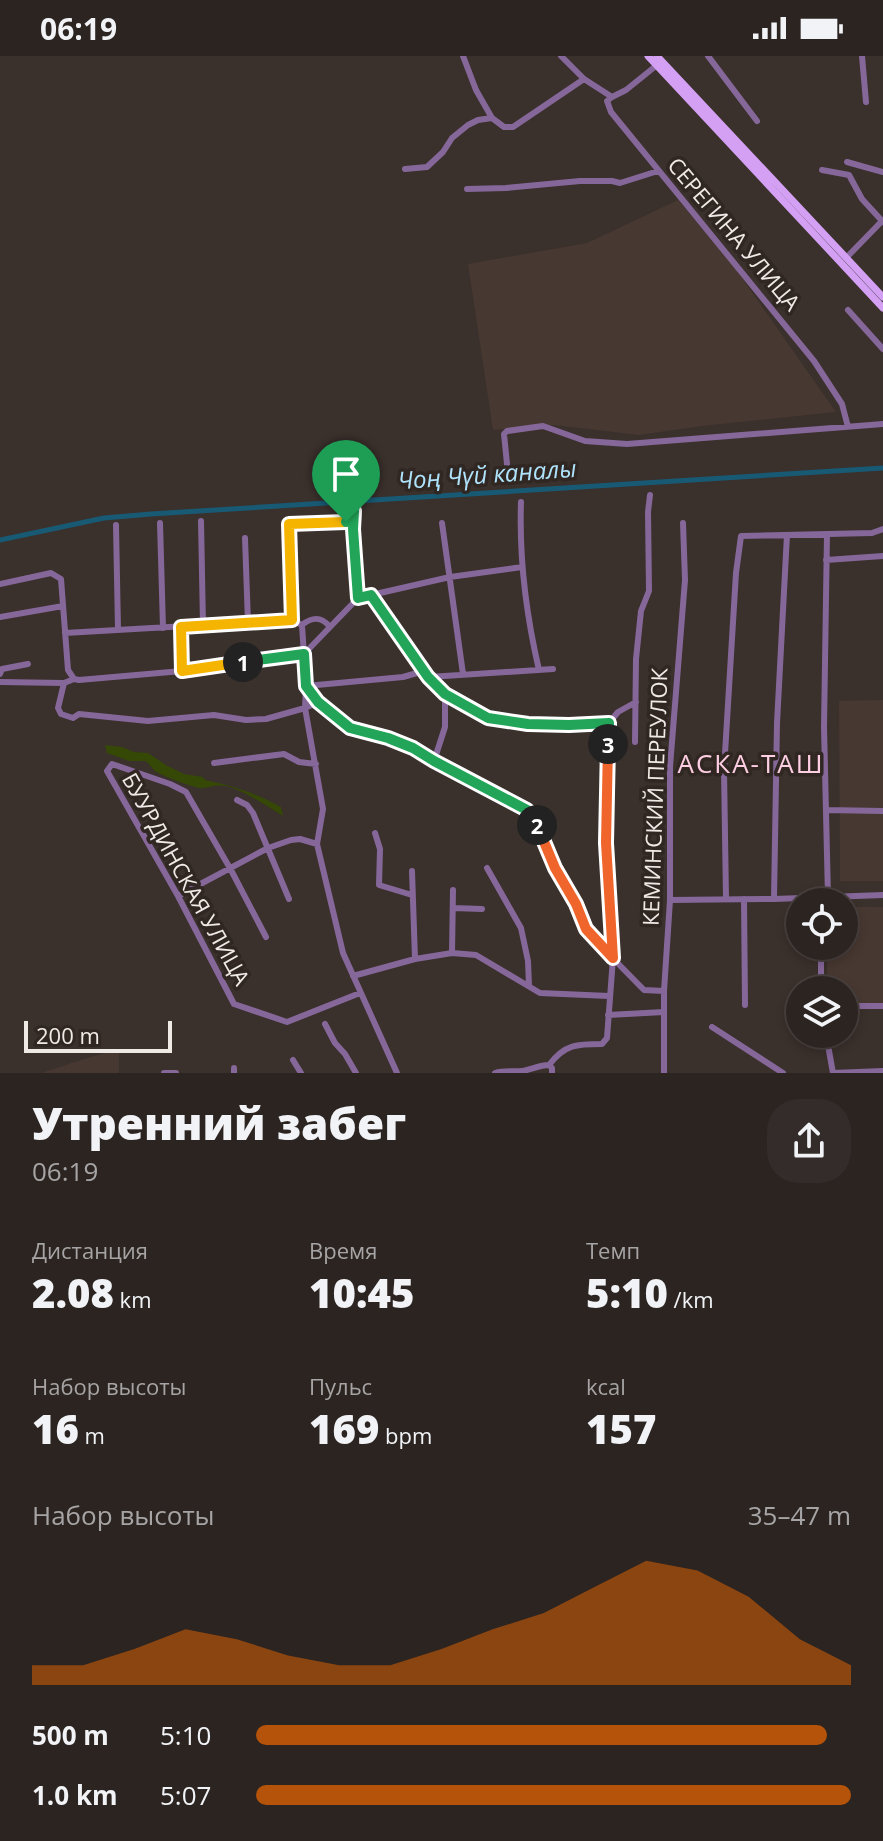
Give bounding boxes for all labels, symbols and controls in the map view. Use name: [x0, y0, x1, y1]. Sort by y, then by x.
text: 06:19: [40, 8, 117, 49]
street label: СЕРЕГИНА УЛИЦА: [662, 150, 808, 316]
pin: [312, 440, 380, 522]
water label: Чоң Чүй каналы: [396, 451, 577, 496]
icon: arrive: [324, 452, 368, 496]
pin: 1: [223, 642, 263, 682]
text: 1: [237, 647, 249, 677]
street label: КЕМИНСКИЙ ПЕРЕУЛОК: [635, 667, 674, 926]
pin: 3: [588, 724, 628, 764]
text: 3: [602, 729, 614, 759]
district label: АСКА-ТАШ: [677, 745, 825, 781]
street label: БУУРДИНСКАЯ УЛИЦА: [116, 767, 258, 990]
pin: 2: [517, 805, 557, 845]
text: 2: [531, 810, 543, 840]
map controls: [786, 888, 858, 1048]
button: locate: [786, 888, 858, 960]
button: layers: [786, 976, 858, 1048]
scale bar: [24, 1017, 172, 1053]
text: 200 m: [36, 1020, 100, 1050]
text: Утренний забег: [32, 1093, 406, 1153]
button: share: [767, 1099, 851, 1183]
text: 06:19: [32, 1153, 98, 1189]
text: Дистанция: [32, 1235, 148, 1265]
text: Время: [309, 1235, 377, 1265]
text: Темп: [586, 1235, 640, 1265]
text: 2.08: [32, 1265, 114, 1320]
text: 10:45: [309, 1265, 414, 1320]
text: 5:10: [586, 1265, 668, 1320]
text: km: [114, 1284, 152, 1314]
text: /km: [668, 1284, 714, 1314]
text: Набор высоты: [32, 1371, 187, 1401]
text: Пульс: [309, 1371, 372, 1401]
text: kcal: [586, 1371, 626, 1401]
text: 16: [32, 1401, 79, 1456]
text: 169: [309, 1401, 379, 1456]
text: 157: [586, 1401, 656, 1456]
text: m: [79, 1420, 105, 1450]
text: bpm: [379, 1420, 432, 1450]
text: Набор высоты: [32, 1497, 215, 1533]
text: 35–47 m: [748, 1497, 851, 1533]
text: 500 m: [32, 1717, 109, 1753]
text: 5:10: [160, 1717, 211, 1753]
text: 1.0 km: [32, 1777, 118, 1813]
text: 5:07: [160, 1777, 211, 1813]

